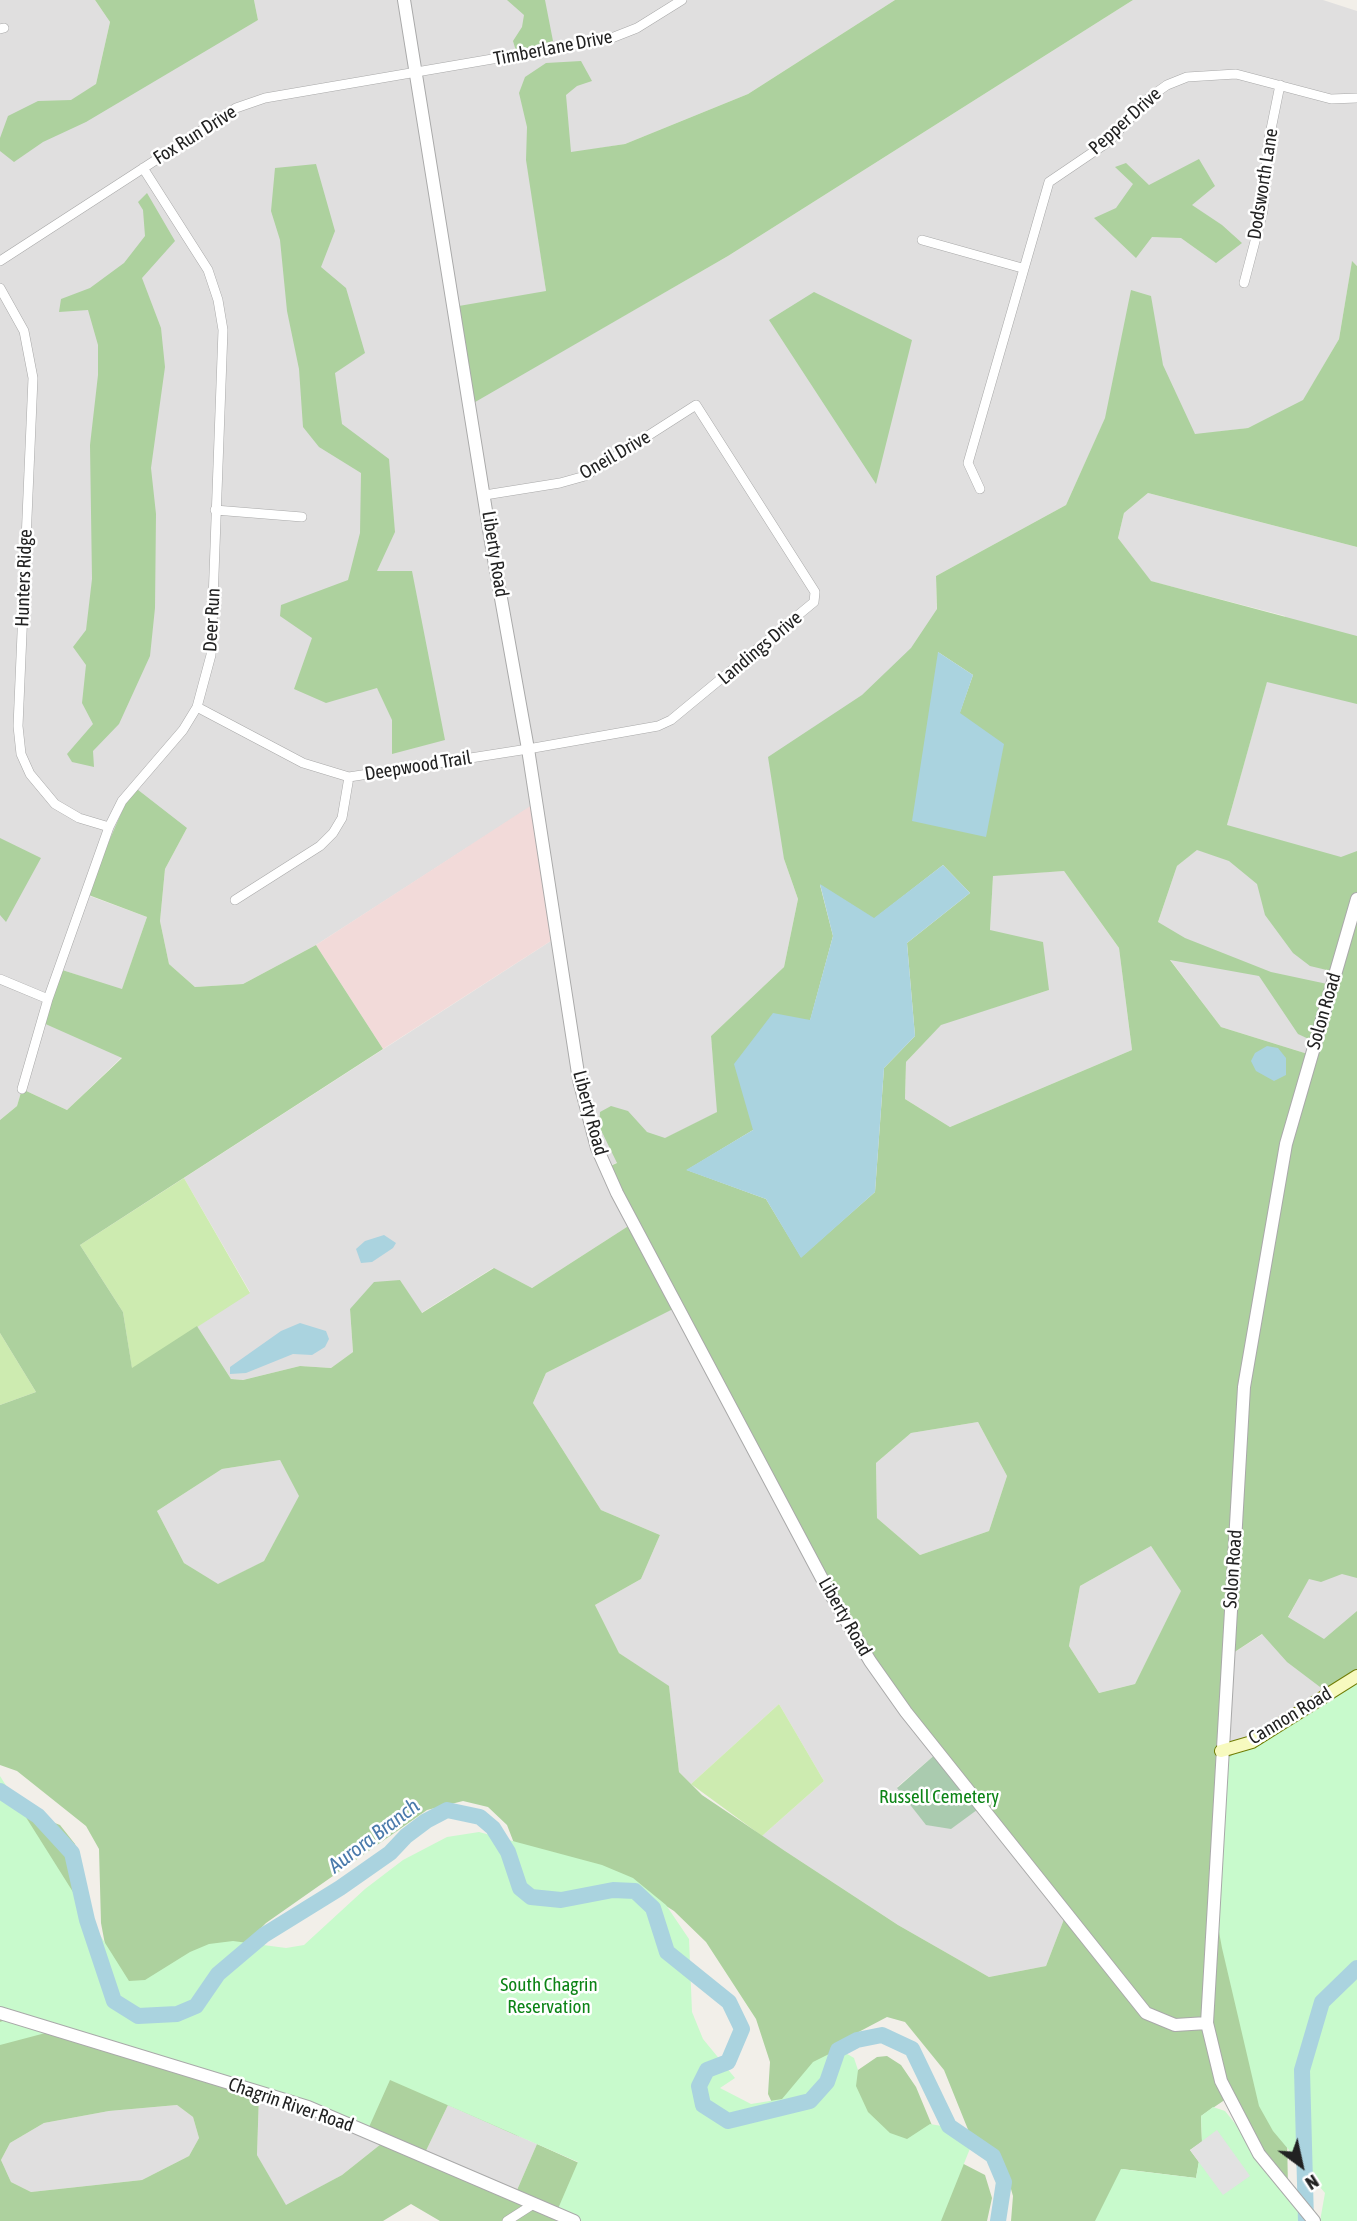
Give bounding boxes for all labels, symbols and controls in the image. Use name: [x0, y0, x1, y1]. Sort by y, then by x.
street label: Timberlane Drive: [492, 25, 614, 71]
street label: Pepper Drive: [1084, 83, 1166, 159]
street label: Fox Run Drive: [149, 101, 241, 169]
street label: Dodsworth Lane: [1243, 127, 1283, 241]
street label: Oneil Drive: [576, 426, 654, 484]
street label: Liberty Road: [477, 509, 513, 599]
street label: Hunters Ridge: [11, 529, 37, 627]
street label: Deer Run: [199, 587, 225, 653]
street label: Landings Drive: [713, 606, 807, 690]
street label: Deepwood Trail: [363, 746, 473, 786]
street label: Solon Road: [1302, 970, 1346, 1052]
street label: Liberty Road: [568, 1068, 612, 1158]
street label: Solon Road: [1219, 1529, 1247, 1609]
street label: Liberty Road: [813, 1574, 877, 1660]
street label: Cannon Road: [1244, 1682, 1336, 1750]
park label: Russell Cemetery: [879, 1786, 999, 1808]
water label: Aurora Branch: [323, 1794, 425, 1878]
park label: South Chagrin Reservation: [500, 1974, 598, 2018]
street label: Chagrin River Road: [225, 2073, 357, 2137]
north arrow: [1266, 2130, 1336, 2200]
text: N: [1302, 2170, 1323, 2195]

